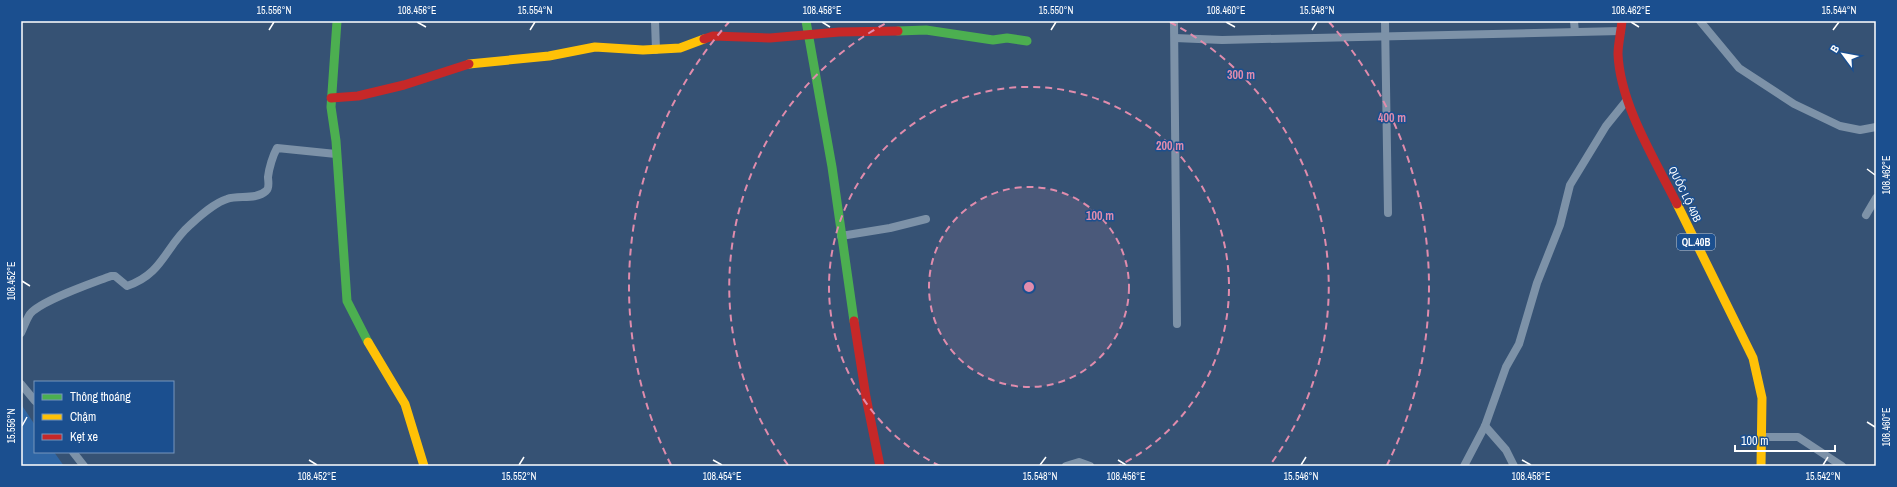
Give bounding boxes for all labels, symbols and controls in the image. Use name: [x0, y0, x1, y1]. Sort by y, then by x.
text: 15.556°N: [257, 4, 292, 17]
text: 108.456°E: [397, 4, 437, 17]
text: 15.554°N: [518, 4, 553, 17]
text: 108.458°E: [802, 4, 842, 17]
text: 15.550°N: [1039, 4, 1074, 17]
text: 108.460°E: [1206, 4, 1246, 17]
text: 15.548°N: [1300, 4, 1335, 17]
text: 108.462°E: [1611, 4, 1651, 17]
text: 15.544°N: [1822, 4, 1857, 17]
north arrow: [1823, 34, 1863, 74]
text: B: [1827, 42, 1842, 55]
text: 300 m: [1227, 67, 1255, 83]
text: 400 m: [1378, 110, 1406, 126]
text: 200 m: [1156, 138, 1184, 154]
text: 108.462°E: [1880, 155, 1893, 195]
street label: QUỐC LỘ 40B: [1666, 164, 1704, 224]
text: 100 m: [1086, 208, 1114, 224]
road number: QL.40B: [1677, 234, 1715, 250]
text: 108.452°E: [5, 261, 18, 301]
centre of rings: [1022, 280, 1036, 294]
legend: [34, 381, 174, 453]
text: Thông thoáng: [70, 389, 131, 405]
text: 108.460°E: [1880, 407, 1893, 447]
text: 15.556°N: [5, 408, 18, 444]
text: Chậm: [70, 409, 96, 425]
scale bar: [1735, 427, 1835, 453]
text: Kẹt xe: [70, 429, 98, 445]
text: 100 m: [1741, 433, 1768, 449]
text: 108.452°E: [297, 470, 337, 483]
text: 15.552°N: [502, 470, 537, 483]
text: 108.454°E: [702, 470, 742, 483]
text: 15.548°N: [1023, 470, 1058, 483]
text: 108.456°E: [1106, 470, 1146, 483]
text: 15.546°N: [1284, 470, 1319, 483]
text: 108.458°E: [1511, 470, 1551, 483]
text: 15.542°N: [1806, 470, 1841, 483]

